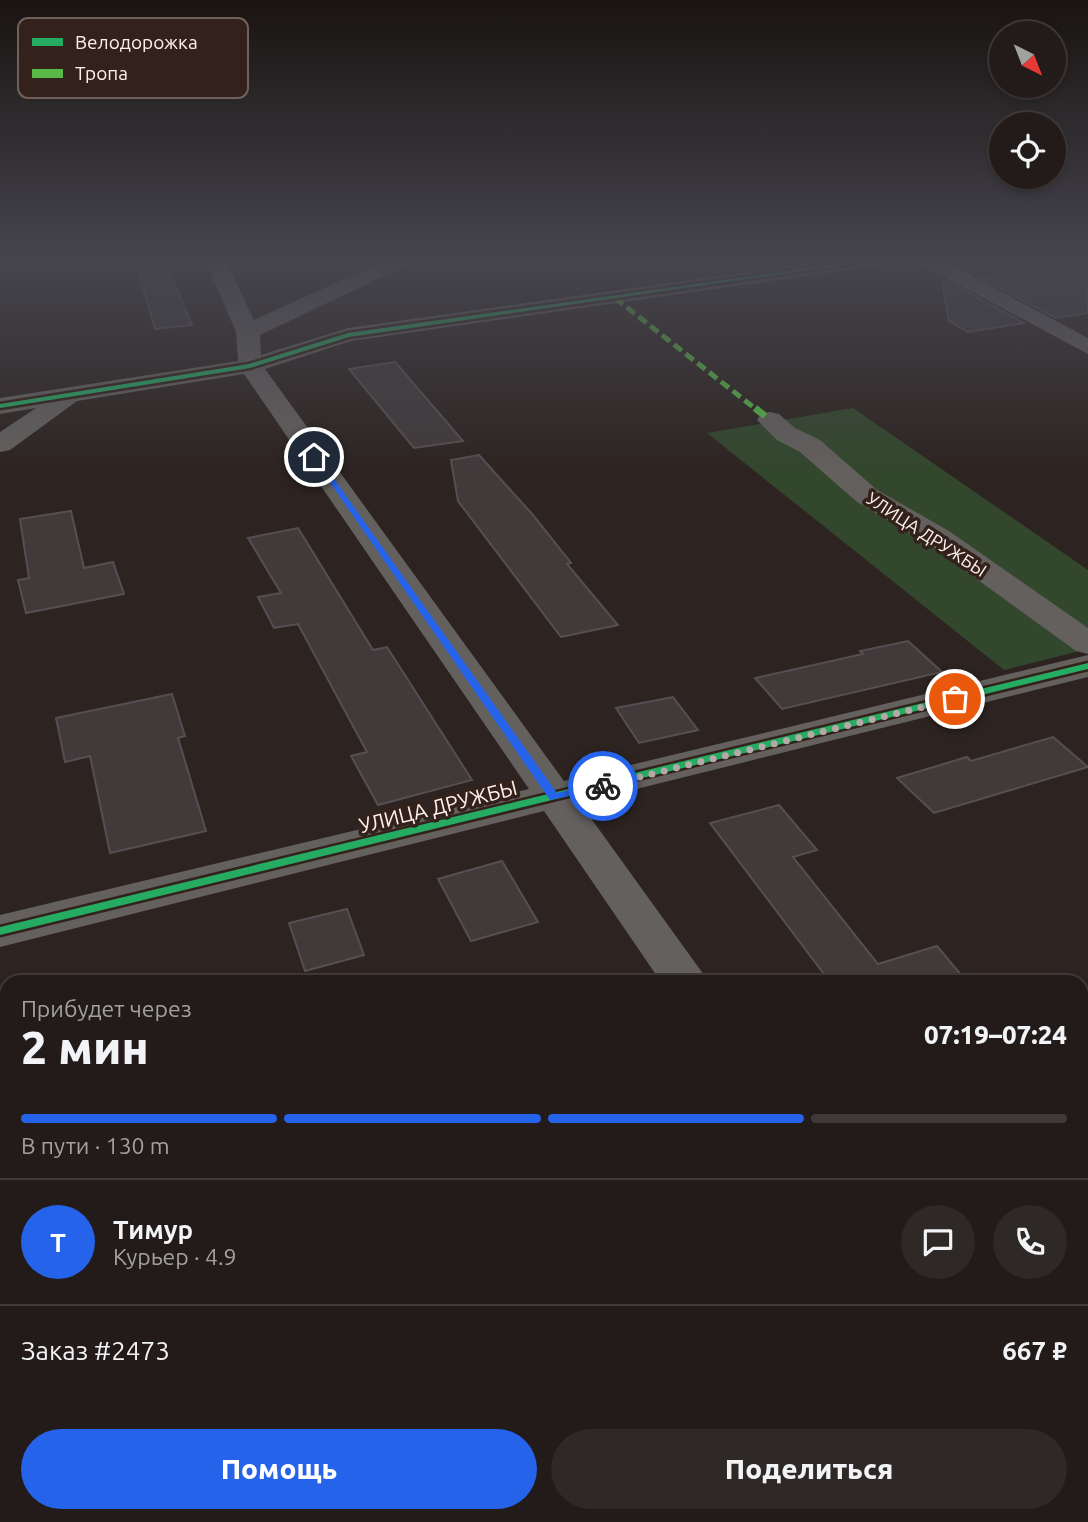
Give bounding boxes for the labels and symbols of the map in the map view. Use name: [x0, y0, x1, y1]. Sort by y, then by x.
legend: [18, 18, 248, 98]
north arrow: [989, 21, 1066, 98]
text: Велодорожка: [75, 31, 198, 53]
text: Тропа: [75, 62, 128, 84]
pin: [284, 427, 344, 487]
street label: УЛИЦА ДРУЖБЫ: [863, 488, 991, 580]
pin: [925, 669, 985, 729]
courier: [568, 751, 638, 821]
street label: УЛИЦА ДРУЖБЫ: [357, 775, 519, 837]

